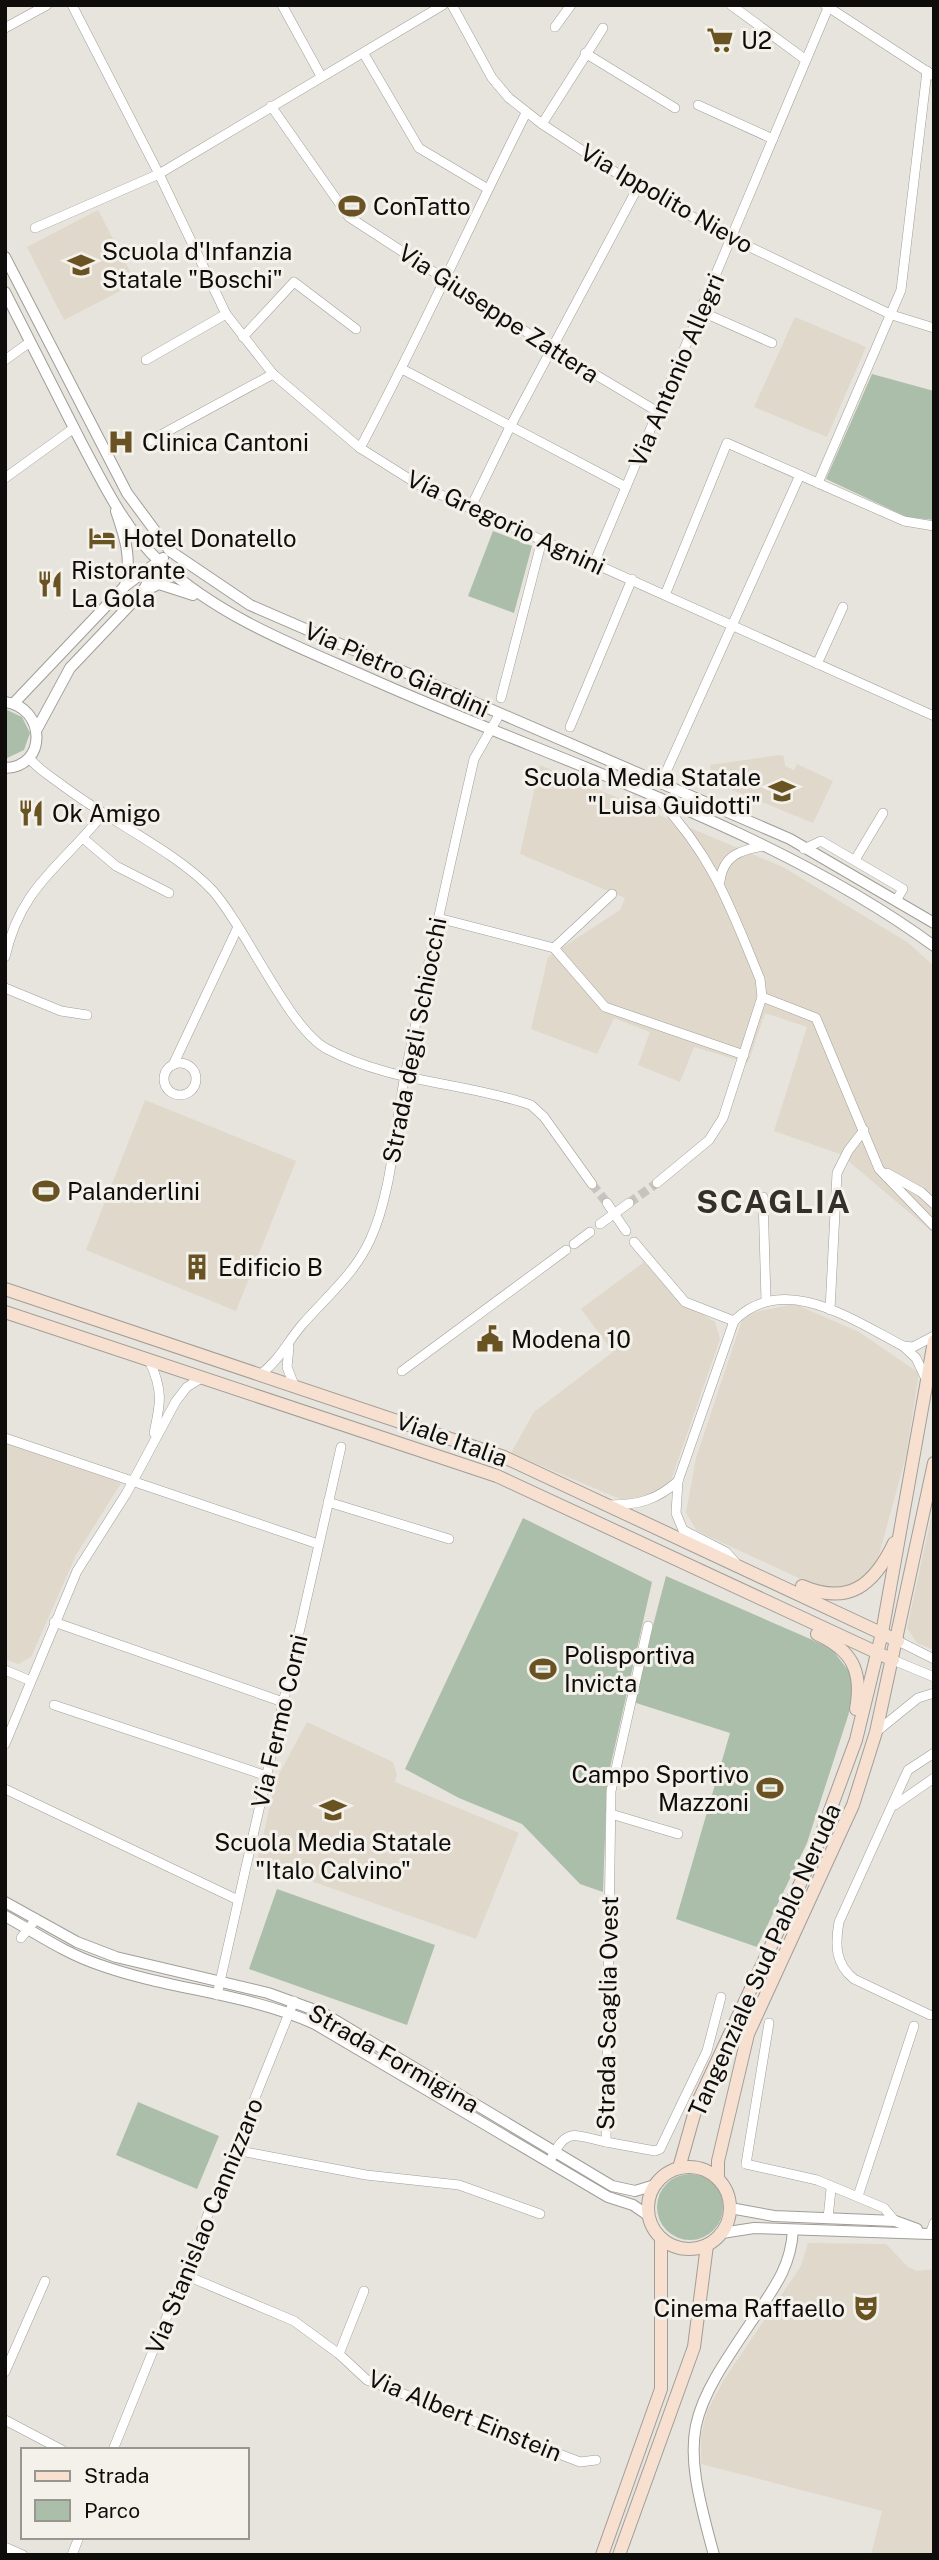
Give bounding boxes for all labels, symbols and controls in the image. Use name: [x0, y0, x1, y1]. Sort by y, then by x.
supermarket icon: U2: [705, 25, 735, 55]
place label: U2: [741, 26, 772, 54]
street label: Via Ippolito Nievo: [576, 137, 758, 259]
sports icon: ConTatto: [337, 191, 367, 221]
place label: ConTatto: [373, 192, 471, 220]
place label: Scuola d'Infanzia Statale "Boschi": [102, 237, 292, 293]
street label: Via Giuseppe Zattera: [394, 238, 604, 388]
school or university icon: Scuola d'Infanzia Statale "Boschi": [66, 250, 96, 280]
street label: Via Antonio Allegri: [623, 269, 729, 471]
hospital icon: Clinica Cantoni: [106, 427, 136, 457]
place label: Clinica Cantoni: [142, 428, 309, 456]
street label: Via Gregorio Agnini: [402, 464, 610, 580]
hotel icon: Hotel Donatello: [87, 523, 117, 553]
place label: Hotel Donatello: [123, 524, 297, 552]
place label: Ristorante La Gola: [71, 556, 186, 612]
restaurant icon: Ristorante La Gola: [35, 569, 65, 599]
street label: Via Pietro Giardini: [300, 616, 494, 722]
place label: Scuola Media Statale "Luisa Guidotti": [524, 763, 761, 819]
school or university icon: Scuola Media Statale "Luisa Guidotti": [767, 776, 797, 806]
restaurant icon: Ok Amigo: [16, 798, 46, 828]
place label: Ok Amigo: [52, 799, 161, 827]
street label: Strada degli Schiocchi: [376, 915, 452, 1165]
sports icon: Palanderlini: [31, 1176, 61, 1206]
place label: Palanderlini: [67, 1177, 200, 1205]
district label: SCAGLIA: [696, 1183, 852, 1220]
building icon: Edificio B: [182, 1252, 212, 1282]
place label: Edificio B: [218, 1253, 323, 1281]
public building icon: Modena 10: [475, 1324, 505, 1354]
place label: Modena 10: [511, 1325, 631, 1353]
street label: Viale Italia: [392, 1406, 512, 1472]
street label: Via Fermo Corni: [245, 1631, 313, 1811]
place label: Polisportiva Invicta: [564, 1641, 695, 1697]
sports icon: Polisportiva Invicta: [528, 1654, 558, 1684]
place label: Campo Sportivo Mazzoni: [571, 1760, 749, 1816]
sports icon: Campo Sportivo Mazzoni: [755, 1773, 785, 1803]
school or university icon: Scuola Media Statale "Italo Calvino": [318, 1795, 348, 1825]
street label: Tangenziale Sud Pablo Neruda: [682, 1799, 846, 2121]
place label: Scuola Media Statale "Italo Calvino": [214, 1828, 452, 1884]
street label: Strada Scaglia Ovest: [591, 1896, 623, 2130]
street label: Strada Formigina: [304, 1998, 484, 2118]
street label: Via Stanislao Cannizzaro: [140, 2094, 268, 2358]
theatre icon: Cinema Raffaello: [851, 2293, 881, 2323]
place label: Cinema Raffaello: [654, 2294, 845, 2322]
street label: Via Albert Einstein: [364, 2363, 566, 2467]
legend: [21, 2448, 248, 2539]
text: Strada: [84, 2463, 149, 2488]
text: Parco: [84, 2498, 140, 2523]

